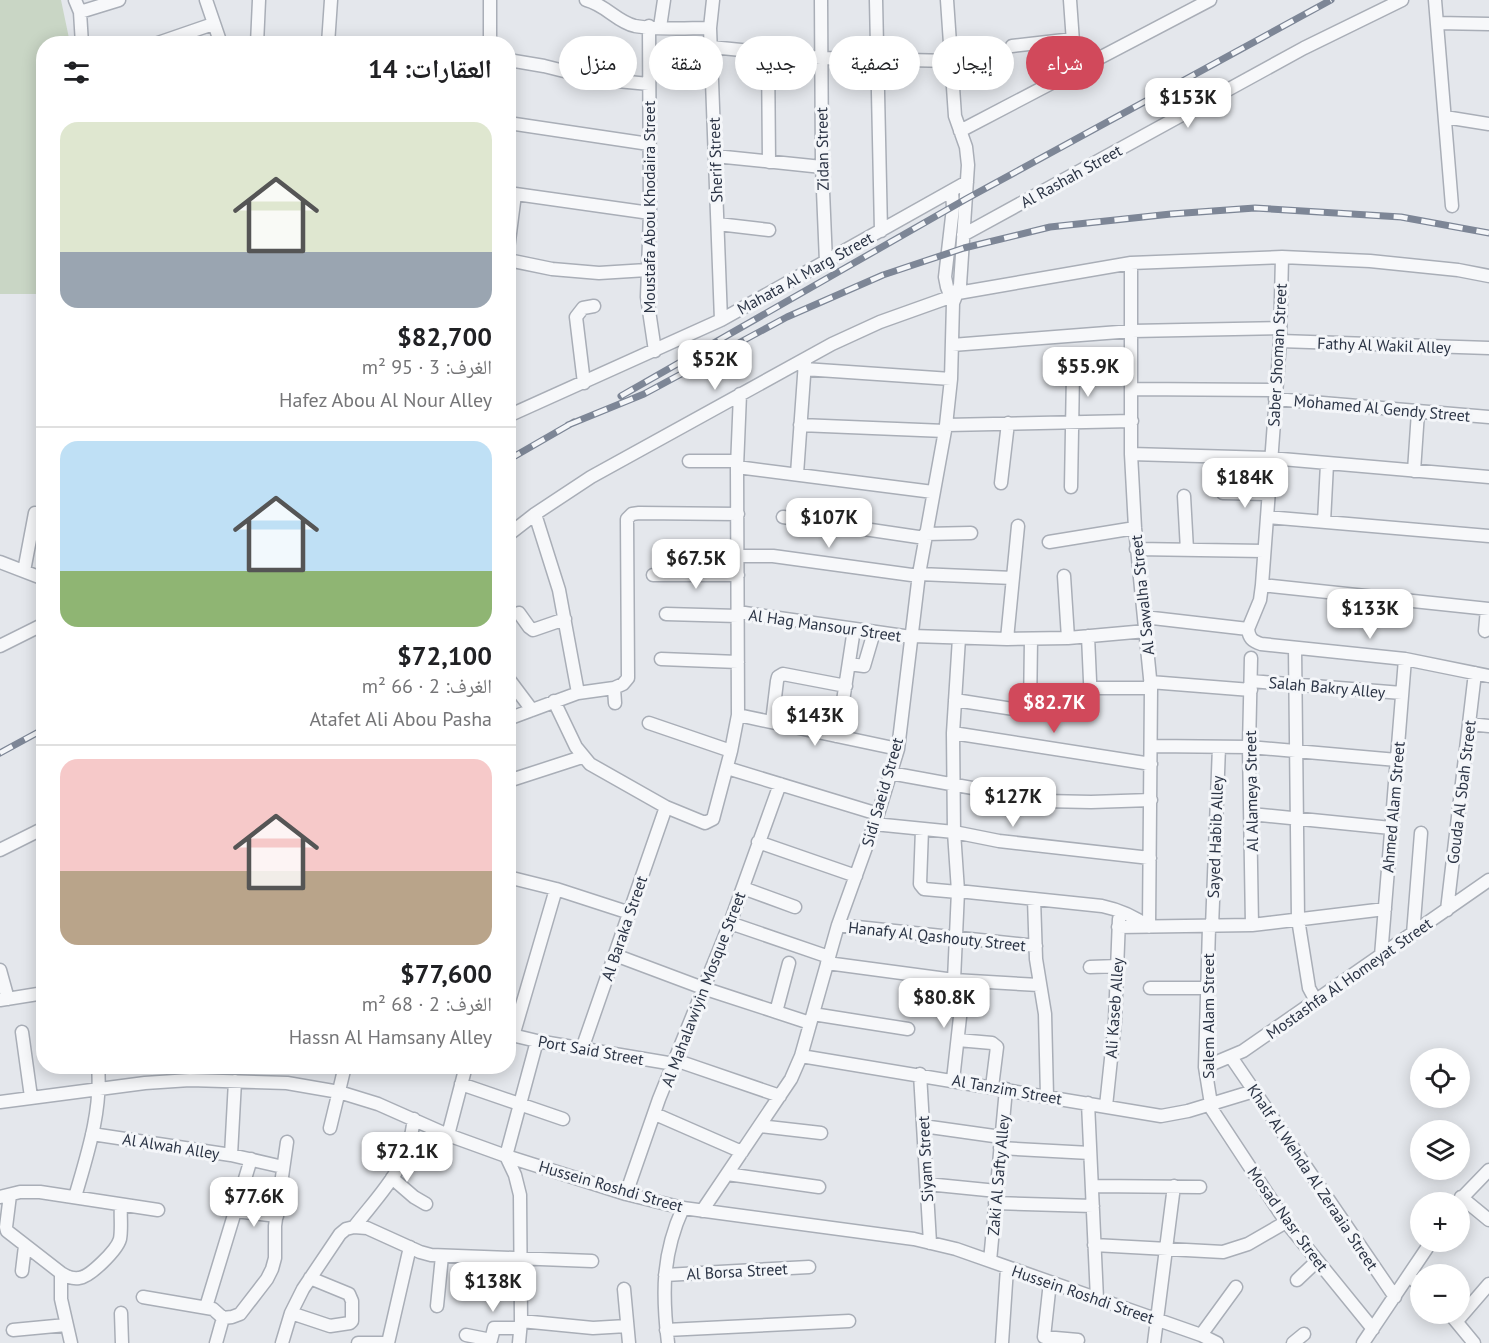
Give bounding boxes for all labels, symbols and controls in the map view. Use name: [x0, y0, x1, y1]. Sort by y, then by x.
chip: منزل: [559, 36, 637, 90]
chip: شقة: [649, 36, 723, 90]
chip: جديد: [735, 36, 817, 90]
chip: تصفية: [829, 36, 920, 90]
chip: إيجار: [932, 36, 1014, 90]
chip: شراء: [1026, 36, 1104, 90]
text: العقارات: 14: [368, 52, 492, 85]
icon: filters: [60, 56, 93, 89]
pin: $153K: [1146, 78, 1230, 129]
text: $153K: [1159, 84, 1217, 110]
street label: Moustafa Abou Khodaira Street: [639, 100, 659, 313]
street label: Zidan Street: [811, 107, 833, 191]
street label: Sherif Street: [703, 116, 726, 203]
street label: Al Rashah Street: [1017, 140, 1126, 212]
icon: home: [222, 161, 330, 269]
street label: Mahata Al Marg Street: [733, 227, 877, 319]
street label: Saber Shoman Street: [1263, 282, 1291, 427]
text: $82,700: [397, 320, 492, 353]
street label: Fathy Al Wakil Alley: [1317, 333, 1452, 357]
pin: $52K: [679, 340, 751, 391]
text: $52K: [692, 346, 738, 372]
pin: $55.9K: [1039, 347, 1137, 398]
text: $55.9K: [1057, 353, 1119, 379]
text: الغرف: 3 · 95 m²: [362, 354, 492, 380]
text: Hafez Abou Al Nour Alley: [279, 387, 492, 413]
street label: Mohamed Al Gendy Street: [1293, 390, 1472, 426]
pin: $184K: [1203, 458, 1287, 509]
text: $184K: [1216, 464, 1274, 490]
icon: home: [222, 480, 330, 588]
pin: $107K: [787, 498, 871, 549]
text: $107K: [800, 504, 858, 530]
street label: Al Sawalha Street: [1126, 533, 1158, 656]
pin: $67.5K: [647, 539, 745, 590]
text: $67.5K: [666, 545, 726, 571]
pin: $133K: [1328, 589, 1412, 640]
text: $133K: [1341, 595, 1399, 621]
street label: Al Hag Mansour Street: [747, 604, 903, 646]
text: $72,100: [397, 639, 492, 672]
street label: Salah Bakry Alley: [1268, 672, 1387, 702]
text: الغرف: 2 · 66 m²: [362, 673, 492, 699]
pin: $82.7K: [1005, 683, 1103, 734]
text: $82.7K: [1023, 689, 1085, 715]
pin: $143K: [773, 696, 857, 747]
text: $143K: [786, 702, 844, 728]
text: Atafet Ali Abou Pasha: [309, 706, 492, 732]
street label: Gouda Al Sbah Street: [1442, 718, 1480, 865]
street label: Al Alameya Street: [1240, 730, 1262, 852]
street label: Sidi Saeid Street: [857, 735, 907, 849]
street label: Ahmed Alam Street: [1377, 740, 1409, 873]
street label: Sayed Habib Alley: [1203, 775, 1227, 899]
pin: $127K: [971, 777, 1055, 828]
text: $127K: [984, 783, 1042, 809]
icon: home: [222, 798, 330, 906]
street label: Al Baraka Street: [597, 872, 651, 983]
street label: Al Mahalawiyin Mosque Street: [656, 888, 750, 1089]
street label: Mostashfa Al Homeyat Street: [1262, 913, 1436, 1043]
street label: Hanafy Al Qashouty Street: [847, 917, 1027, 955]
street label: Salem Alam Street: [1198, 952, 1218, 1079]
street label: Ali Kaseb Alley: [1101, 956, 1128, 1059]
text: $77,600: [400, 957, 492, 990]
pin: $80.8K: [895, 978, 993, 1029]
text: $80.8K: [913, 984, 975, 1010]
text: الغرف: 2 · 68 m²: [362, 991, 492, 1017]
text: Hassn Al Hamsany Alley: [289, 1024, 492, 1050]
street label: Port Said Street: [537, 1031, 646, 1069]
map controls: [1410, 1048, 1470, 1324]
button: locate: [1410, 1048, 1470, 1108]
street label: Al Tanzim Street: [950, 1069, 1064, 1109]
street label: Khalf Al Wehda Al Zeraaia Street: [1243, 1080, 1383, 1274]
street label: Zaki Al Safty Alley: [983, 1113, 1013, 1236]
street label: Siyam Street: [913, 1115, 937, 1203]
button: layers: [1410, 1120, 1470, 1180]
street label: Al Alwah Alley: [121, 1128, 221, 1164]
pin: $72.1K: [358, 1132, 456, 1183]
text: $72.1K: [376, 1138, 438, 1164]
street label: Hussein Roshdi Street: [537, 1156, 686, 1216]
street label: Mosad Nasr Street: [1243, 1163, 1333, 1276]
pin: $77.6K: [205, 1177, 303, 1228]
text: $77.6K: [224, 1183, 284, 1209]
button: +: [1410, 1192, 1470, 1252]
street label: Al Borsa Street: [686, 1258, 789, 1284]
street label: Hussein Roshdi Street: [1009, 1260, 1157, 1328]
pin: $138K: [451, 1262, 535, 1313]
button: −: [1410, 1264, 1470, 1324]
text: $138K: [464, 1268, 522, 1294]

